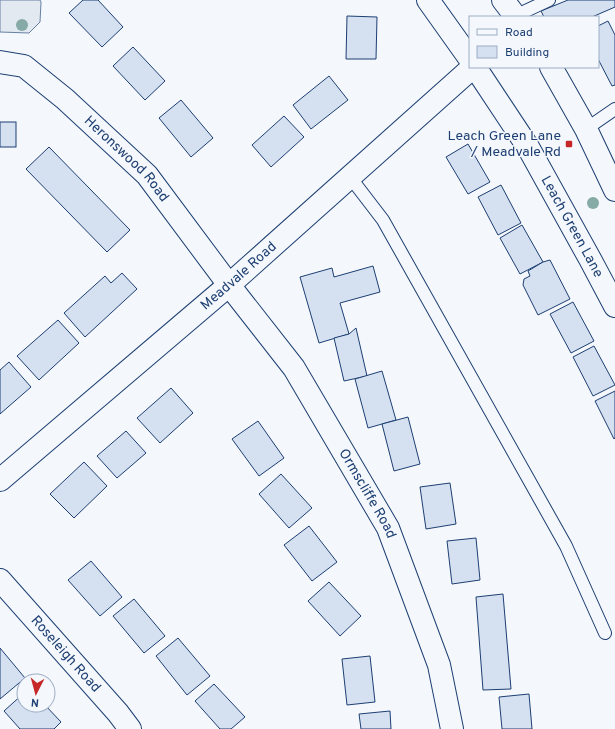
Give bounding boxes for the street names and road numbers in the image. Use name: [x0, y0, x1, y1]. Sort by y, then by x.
street label: Heronswood Road: [80, 112, 173, 205]
street label: Leach Green Lane: [537, 173, 607, 280]
street label: Meadvale Road: [197, 238, 280, 314]
street label: Ormscliffe Road: [335, 446, 400, 541]
street label: Roseleigh Road: [27, 612, 104, 696]

